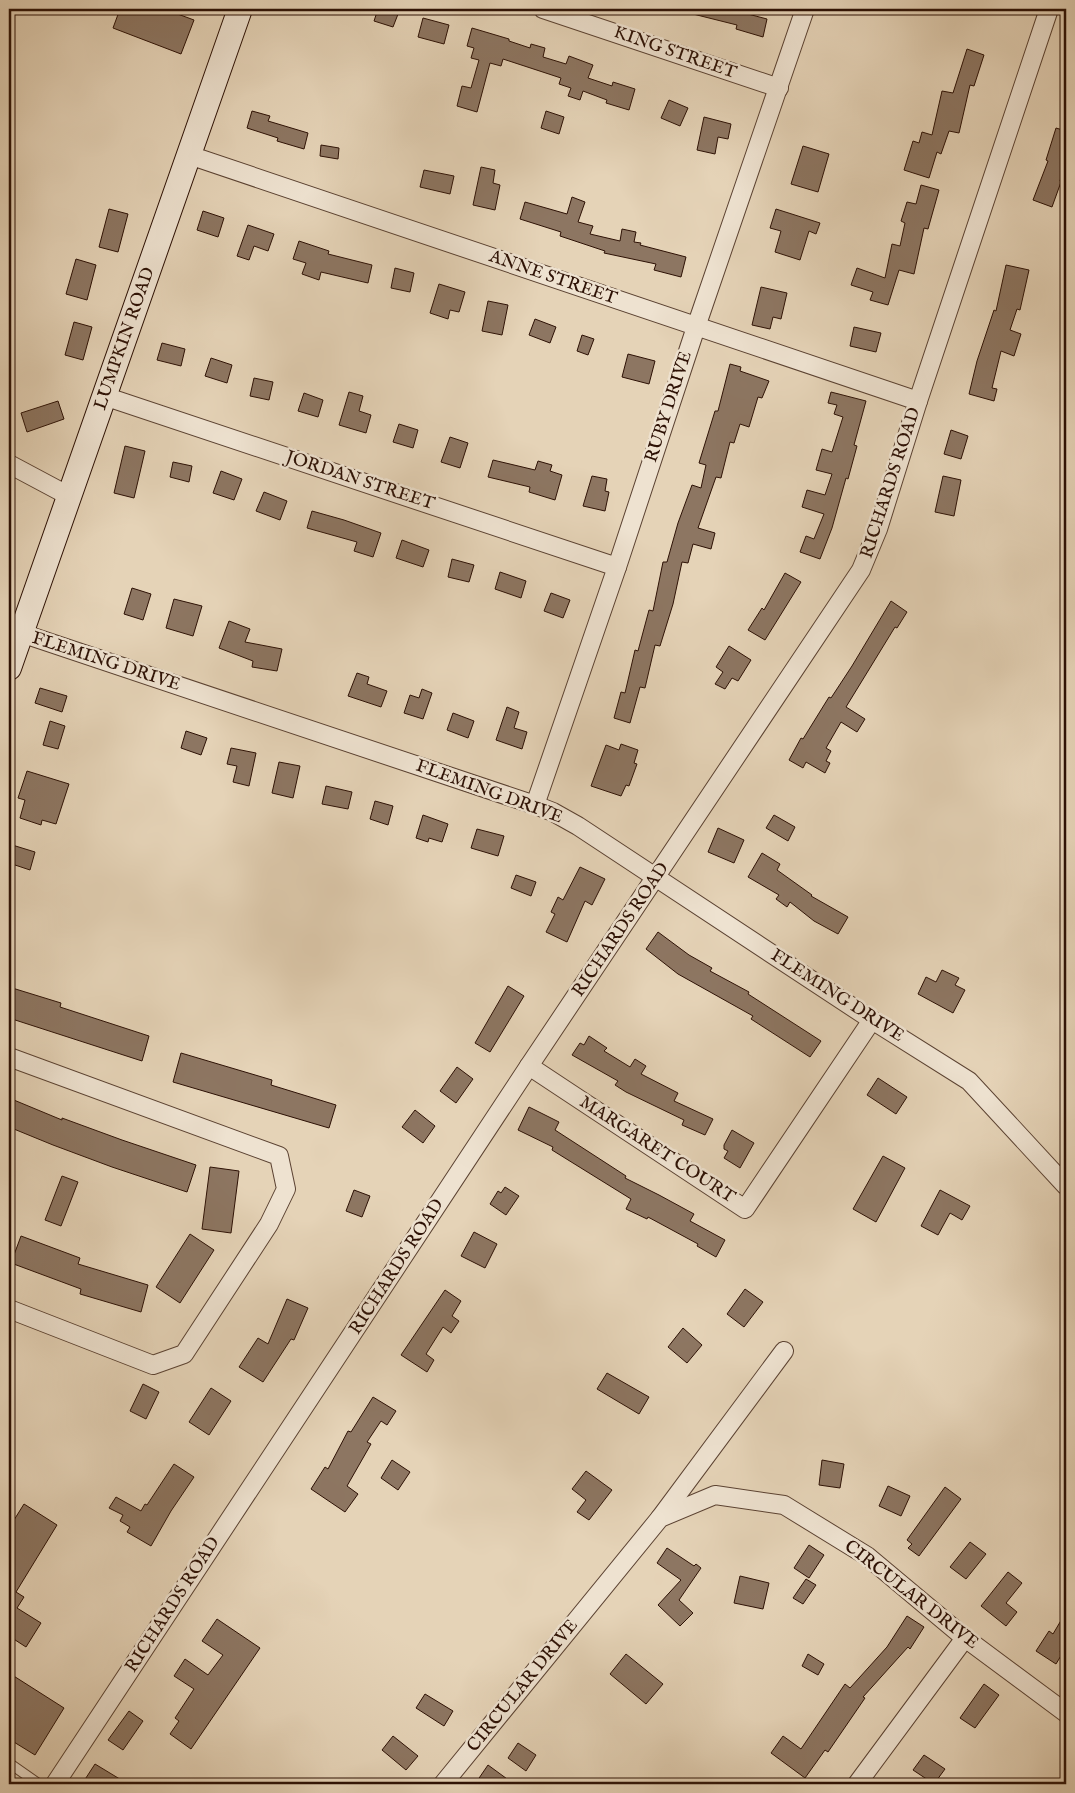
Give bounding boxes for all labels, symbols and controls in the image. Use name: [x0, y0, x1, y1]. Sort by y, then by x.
street label: KING STREET: [611, 21, 739, 85]
street label: ANNE STREET: [485, 245, 620, 311]
street label: LUMPKIN ROAD: [89, 264, 160, 413]
street label: RUBY DRIVE: [640, 348, 698, 466]
street label: RICHARDS ROAD: [856, 405, 926, 561]
street label: JORDAN STREET: [281, 445, 437, 516]
street label: FLEMING DRIVE: [29, 627, 183, 697]
street label: FLEMING DRIVE: [412, 755, 566, 829]
street label: RICHARDS ROAD: [567, 858, 675, 1002]
street label: FLEMING DRIVE: [766, 944, 908, 1048]
street label: MARGARET COURT: [575, 1091, 739, 1209]
street label: RICHARDS ROAD: [345, 1195, 449, 1339]
street label: RICHARDS ROAD: [121, 1533, 225, 1677]
street label: CIRCULAR DRIVE: [839, 1535, 983, 1655]
street label: CIRCULAR DRIVE: [462, 1615, 584, 1757]

